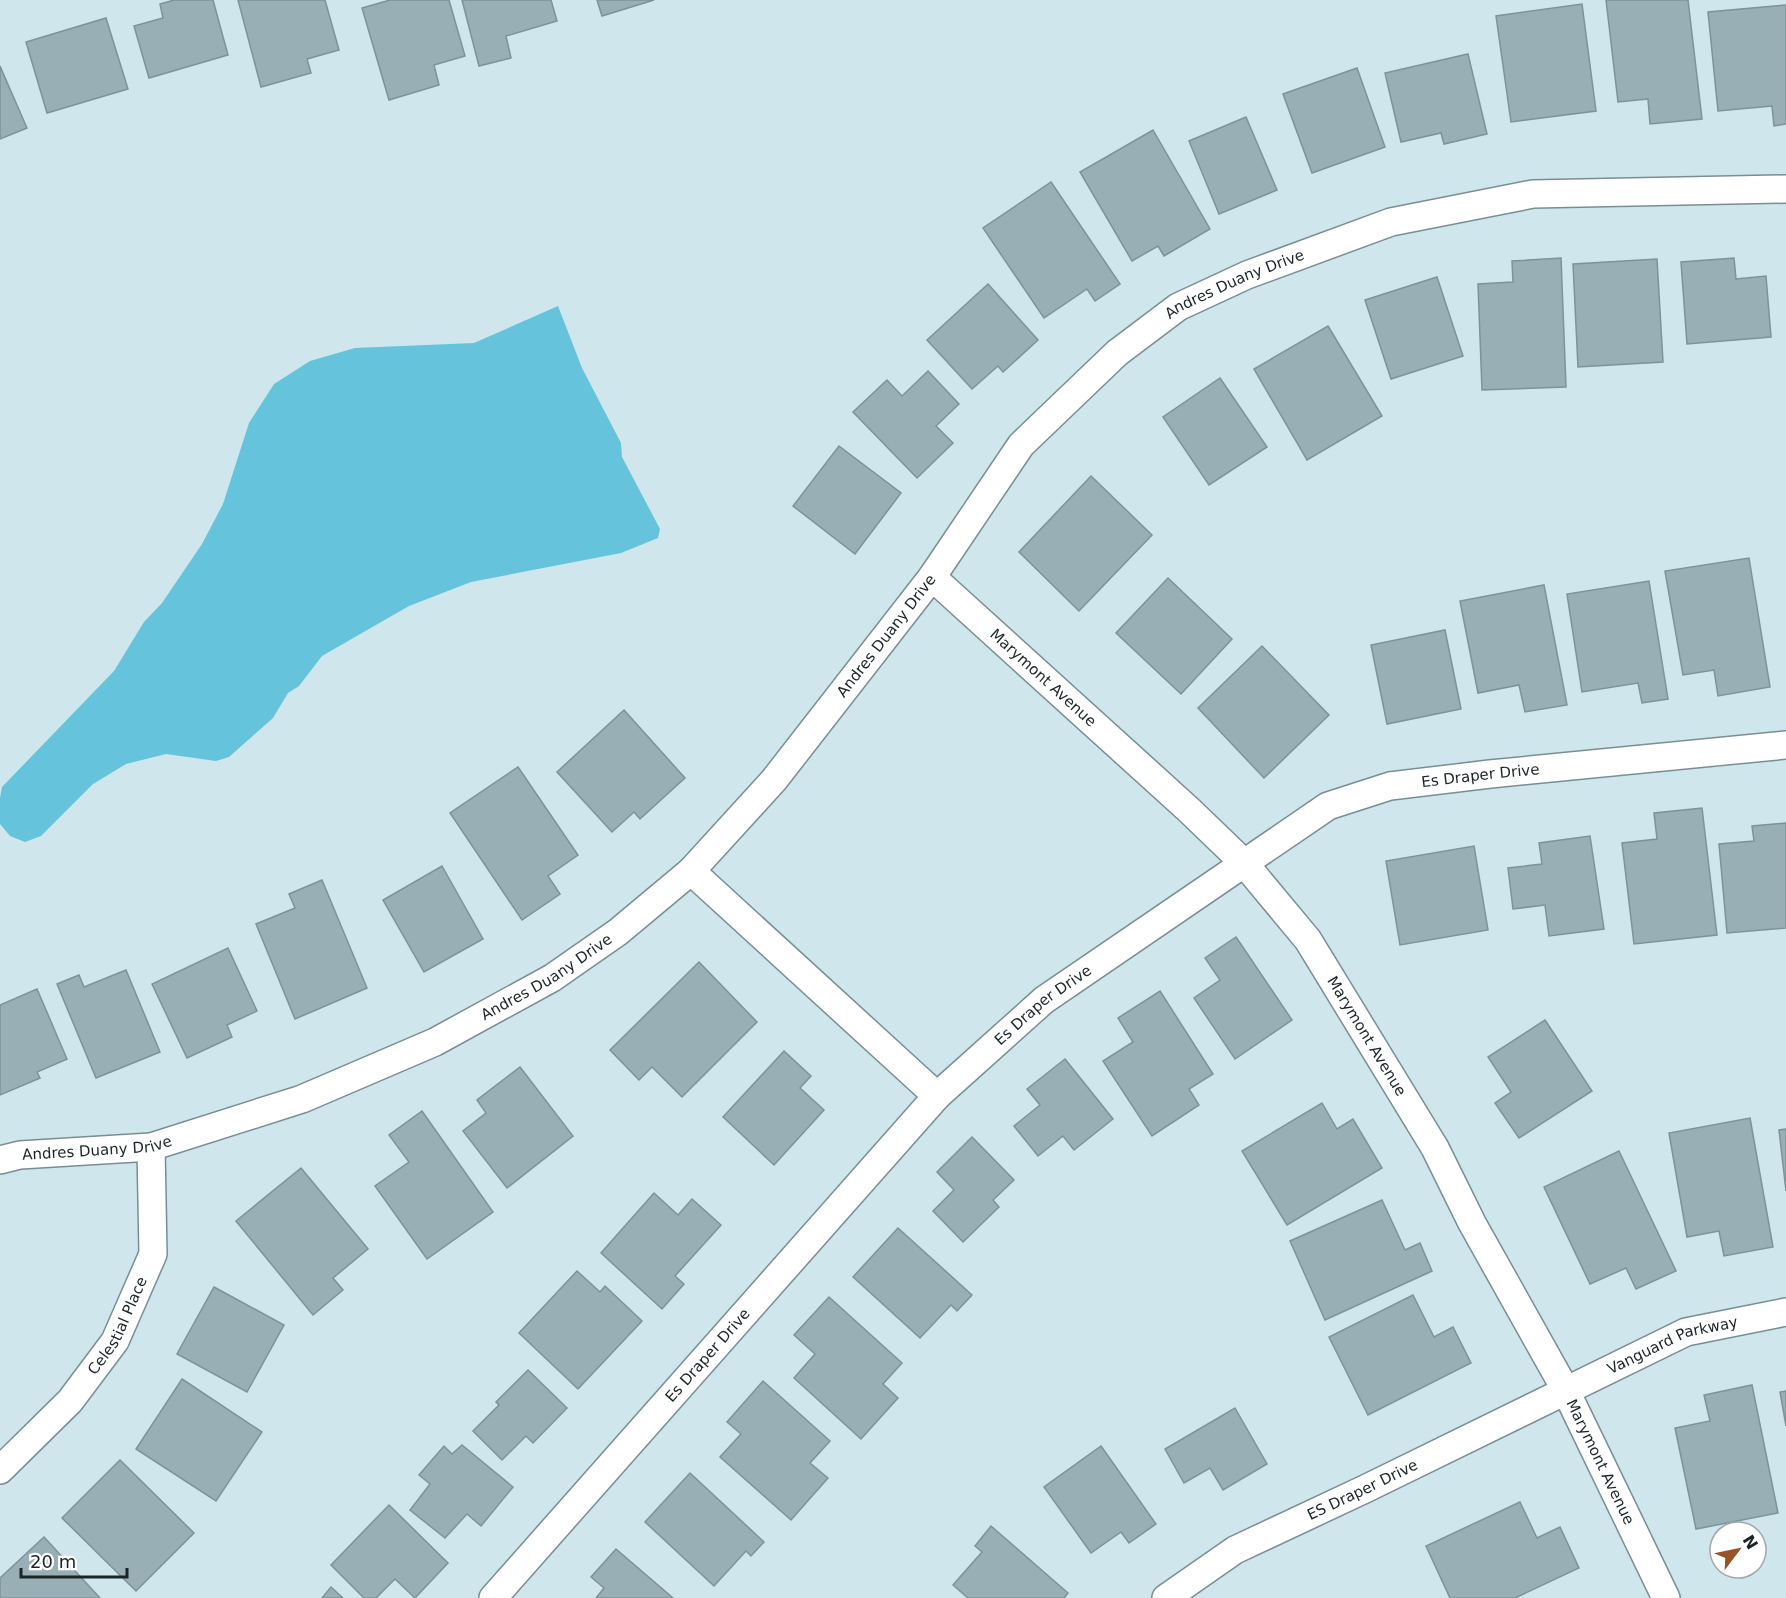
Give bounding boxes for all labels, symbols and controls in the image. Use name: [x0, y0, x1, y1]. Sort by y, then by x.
street label: Andres Duany Drive: [1161, 246, 1307, 323]
street label: Andres Duany Drive: [833, 571, 940, 701]
street label: Marymont Avenue: [986, 625, 1100, 730]
street label: Es Draper Drive: [1420, 760, 1540, 791]
street label: Andres Duany Drive: [478, 930, 615, 1024]
street label: Es Draper Drive: [991, 961, 1095, 1049]
street label: Marymont Avenue: [1323, 973, 1410, 1099]
street label: Andres Duany Drive: [22, 1132, 174, 1164]
street label: Celestial Place: [84, 1274, 151, 1378]
street label: Es Draper Drive: [662, 1305, 754, 1406]
street label: Vanguard Parkway: [1604, 1313, 1739, 1378]
street label: Marymont Avenue: [1562, 1396, 1638, 1528]
street label: ES Draper Drive: [1304, 1456, 1421, 1524]
north arrow: [1708, 1520, 1768, 1580]
text: N: [1739, 1532, 1762, 1553]
scale bar: [21, 1541, 128, 1579]
text: 20 m: [30, 1551, 76, 1572]

